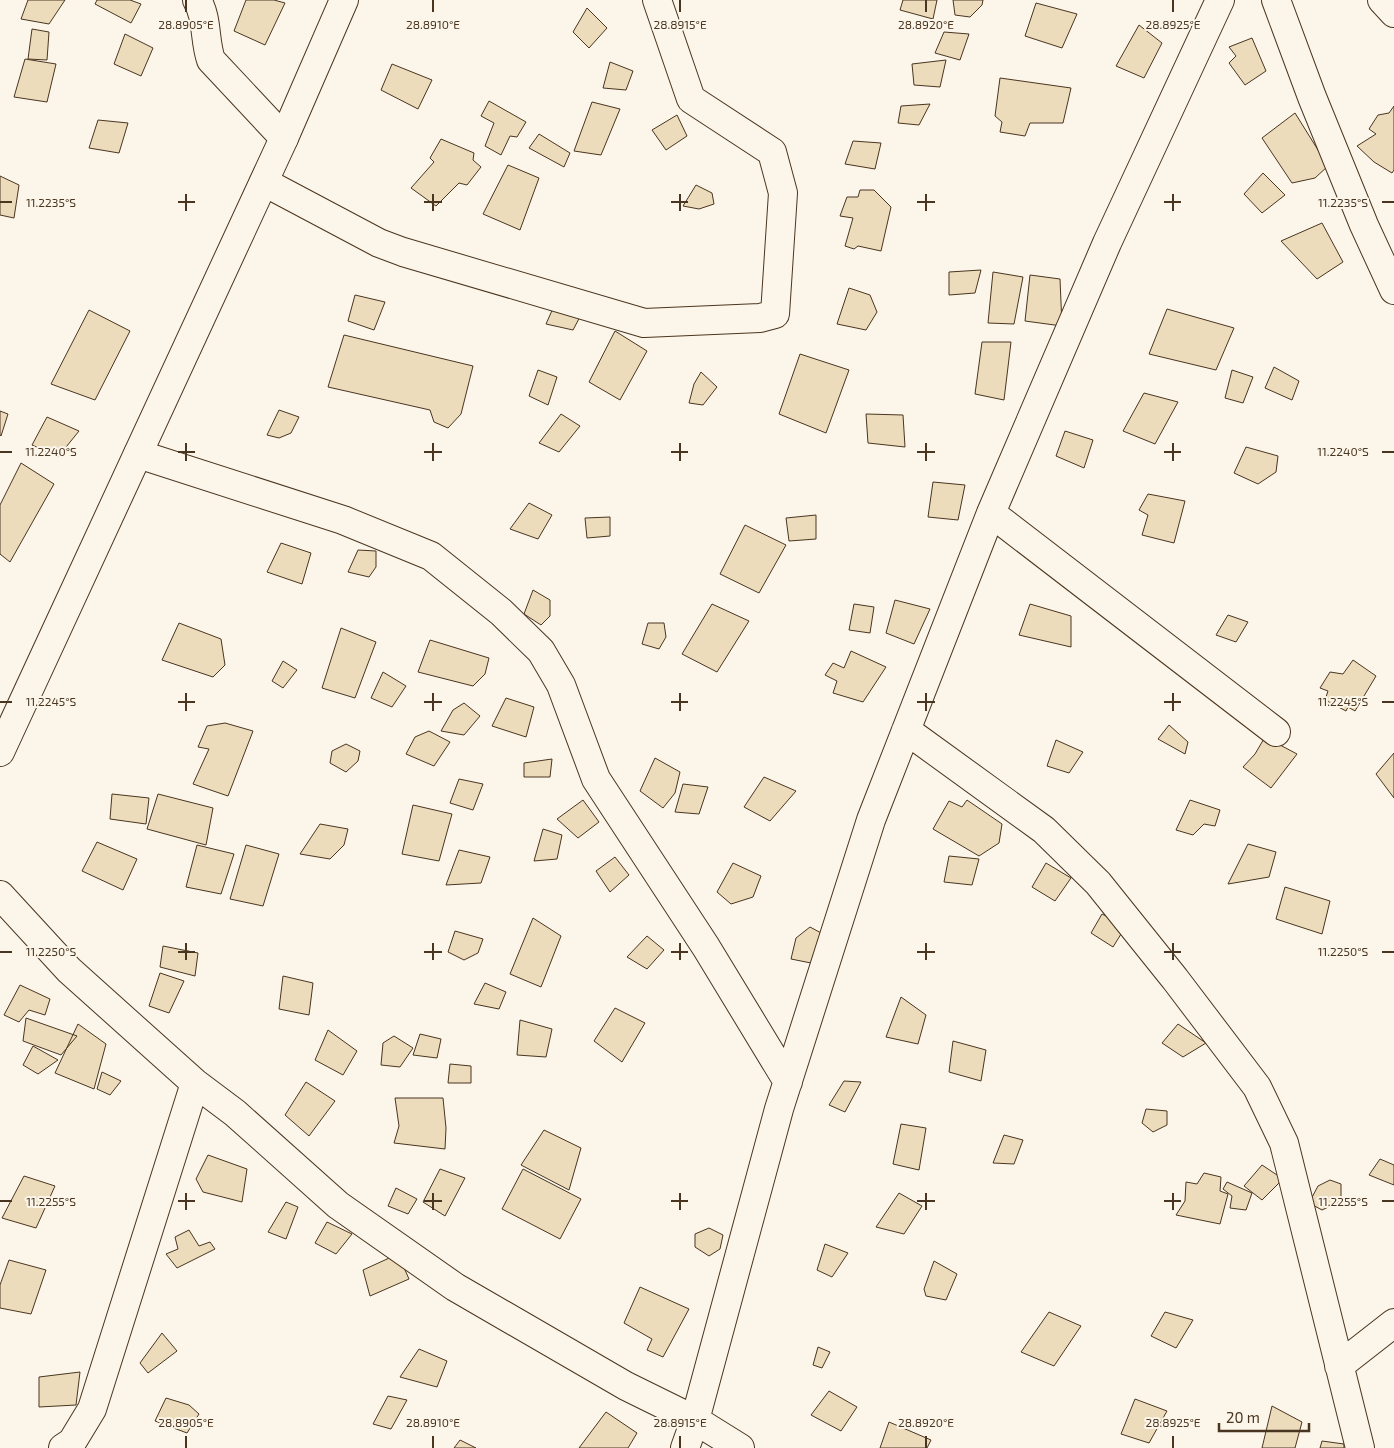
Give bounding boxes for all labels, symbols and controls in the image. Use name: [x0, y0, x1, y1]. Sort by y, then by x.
text: 28.8905°E: [158, 17, 214, 31]
text: 28.8910°E: [406, 17, 460, 31]
text: 28.8915°E: [653, 17, 707, 31]
text: 28.8920°E: [898, 17, 954, 31]
text: 28.8925°E: [1145, 17, 1201, 31]
text: 11.2235°S: [26, 195, 76, 209]
text: 11.2235°S: [1318, 195, 1368, 209]
text: 11.2240°S: [25, 444, 77, 458]
text: 11.2240°S: [1317, 444, 1369, 458]
text: 11.2245°S: [26, 694, 77, 708]
text: 11.2245°S: [1318, 694, 1369, 708]
text: 11.2250°S: [26, 944, 77, 958]
text: 11.2250°S: [1318, 944, 1369, 958]
text: 11.2255°S: [26, 1194, 76, 1208]
text: 11.2255°S: [1318, 1194, 1368, 1208]
scale bar: [1219, 1400, 1309, 1432]
text: 20 m: [1226, 1408, 1260, 1426]
text: 28.8905°E: [158, 1415, 214, 1429]
text: 28.8910°E: [406, 1415, 460, 1429]
text: 28.8915°E: [653, 1415, 707, 1429]
text: 28.8920°E: [898, 1415, 954, 1429]
text: 28.8925°E: [1145, 1415, 1201, 1429]

